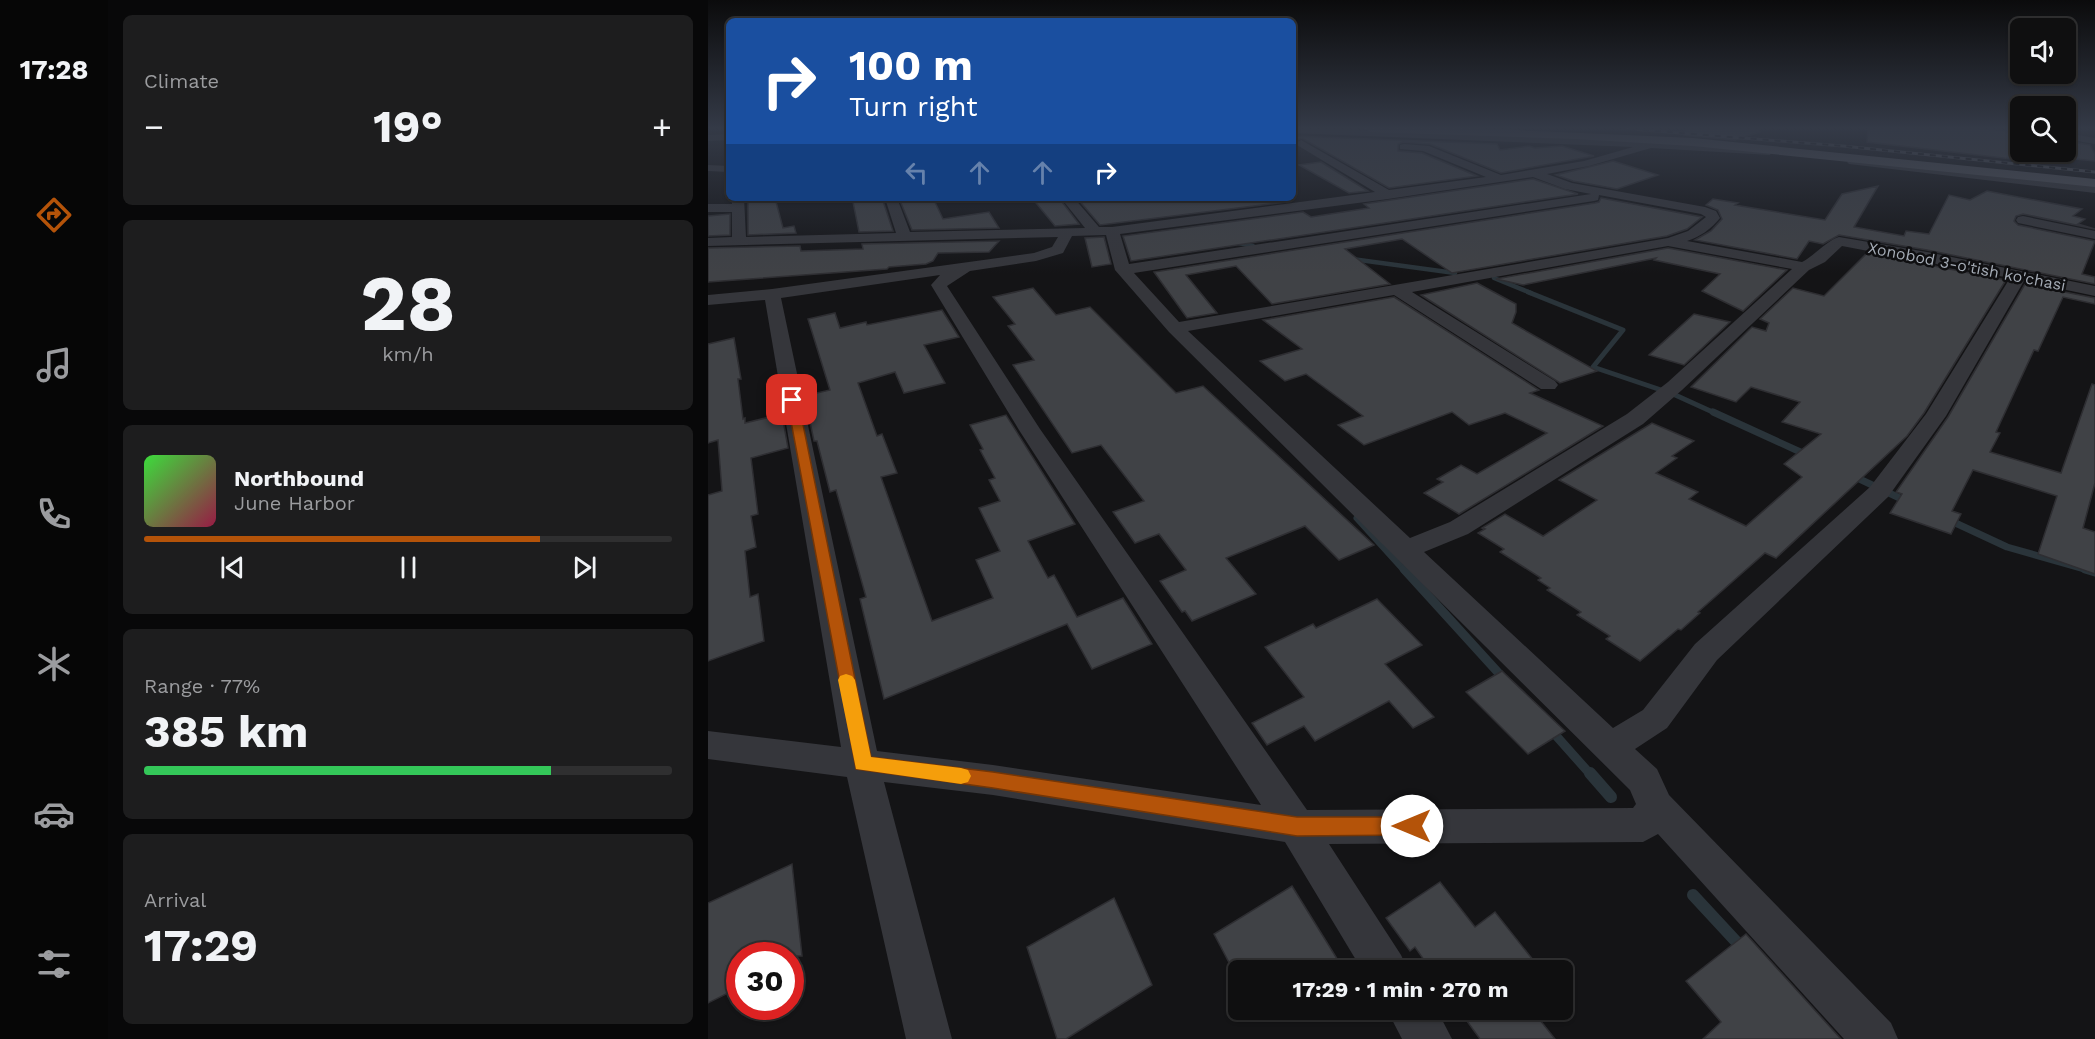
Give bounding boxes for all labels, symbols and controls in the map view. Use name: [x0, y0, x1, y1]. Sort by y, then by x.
map controls: [2010, 18, 2076, 162]
button: sound: [2010, 18, 2076, 84]
text: 100 m: [849, 41, 973, 90]
icon: right: [750, 42, 828, 120]
text: 17:28: [20, 54, 88, 86]
text: Climate: [144, 69, 219, 93]
text: Turn right: [849, 91, 978, 123]
button: search: [2010, 96, 2076, 162]
text: 19°: [373, 100, 443, 153]
text: −: [144, 107, 164, 146]
text: +: [652, 107, 672, 146]
icon: left: [900, 156, 933, 189]
icon: ahead: [963, 156, 996, 189]
icon: ahead: [1026, 156, 1059, 189]
icon: right: [1089, 156, 1122, 189]
icon: directions: [33, 194, 75, 236]
street label: Xonobod 3-o'tish ko'chasi: [1867, 238, 2067, 295]
text: 28: [360, 257, 456, 349]
text: km/h: [382, 342, 434, 366]
icon: music: [33, 344, 75, 386]
pin: [766, 374, 817, 425]
icon: arrive: [775, 383, 808, 416]
text: Northbound: [234, 466, 364, 491]
text: June Harbor: [234, 491, 355, 515]
icon: phone: [33, 493, 75, 535]
icon: previous: [216, 551, 249, 584]
icon: pause: [392, 551, 425, 584]
icon: next: [568, 551, 601, 584]
icon: climate: [33, 643, 75, 685]
text: Range · 77%: [144, 674, 260, 698]
text: 385 km: [144, 705, 308, 758]
icon: car: [33, 793, 75, 835]
position arrow: [1380, 794, 1444, 858]
text: Arrival: [144, 888, 206, 912]
text: 17:29: [144, 919, 258, 972]
speed limit sign: 30: [726, 942, 804, 1020]
icon: filters: [33, 943, 75, 985]
text: 17:29 · 1 min · 270 m: [1292, 977, 1509, 1002]

